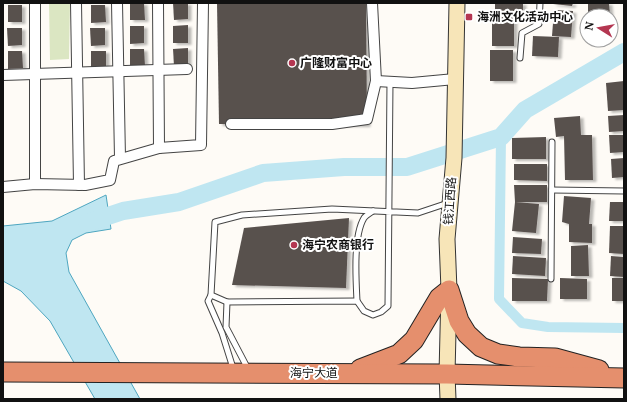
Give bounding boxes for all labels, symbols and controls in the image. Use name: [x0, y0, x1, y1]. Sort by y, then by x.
place label: 海洲文化活动中心: [477, 8, 573, 25]
north arrow: [579, 8, 619, 48]
marker: 海洲文化活动中心: [464, 12, 474, 22]
text: N: [581, 20, 597, 32]
place label: 广隆财富中心: [300, 54, 372, 71]
marker: 广隆财富中心: [287, 58, 297, 68]
street label: 钱江西路: [439, 176, 460, 226]
place label: 海宁农商银行: [302, 236, 374, 253]
marker: 海宁农商银行: [289, 240, 299, 250]
street label: 海宁大道: [290, 364, 338, 381]

